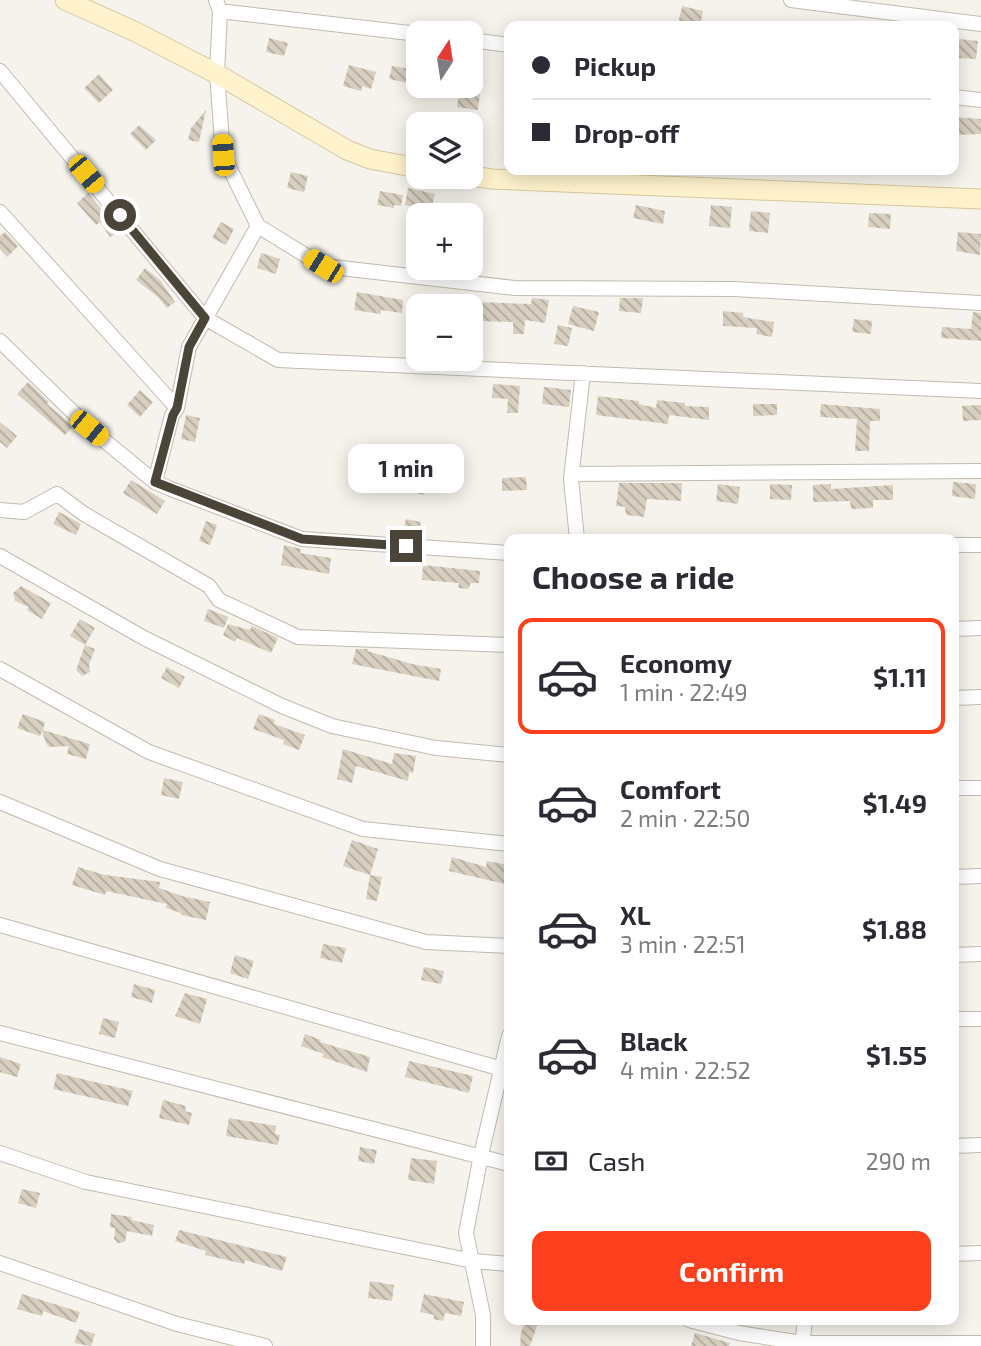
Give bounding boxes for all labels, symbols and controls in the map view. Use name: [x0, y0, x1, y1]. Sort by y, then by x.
north arrow: [406, 21, 483, 98]
map controls: [406, 21, 483, 371]
text: Pickup: [574, 50, 656, 81]
button: layers: [406, 112, 483, 189]
text: Drop-off: [574, 117, 679, 148]
car: [212, 133, 235, 177]
car: [65, 151, 108, 197]
route start: [104, 199, 136, 231]
button: +: [406, 203, 483, 280]
car: [300, 246, 347, 286]
button: −: [406, 294, 483, 371]
car: [67, 407, 112, 449]
callout: 1 min: [348, 444, 464, 494]
text: 1 min: [378, 454, 434, 482]
route end: [390, 530, 422, 562]
text: Choose a ride: [532, 557, 735, 595]
icon: car: [536, 645, 599, 708]
text: Economy: [620, 647, 732, 678]
text: $1.11: [873, 661, 927, 692]
text: 1 min · 22:49: [620, 678, 748, 706]
icon: car: [536, 771, 599, 834]
text: Comfort: [620, 773, 721, 804]
text: $1.49: [863, 787, 927, 818]
text: 2 min · 22:50: [620, 804, 750, 832]
icon: car: [536, 897, 599, 960]
text: XL: [620, 899, 651, 930]
text: $1.88: [862, 913, 927, 944]
text: 3 min · 22:51: [620, 930, 746, 958]
icon: car: [536, 1023, 599, 1086]
text: Black: [620, 1025, 688, 1056]
text: $1.55: [866, 1039, 927, 1070]
text: 4 min · 22:52: [620, 1056, 751, 1084]
icon: cash: [532, 1142, 570, 1180]
text: Cash: [588, 1145, 645, 1176]
text: 290 m: [866, 1147, 931, 1175]
button: Confirm: [532, 1231, 931, 1311]

